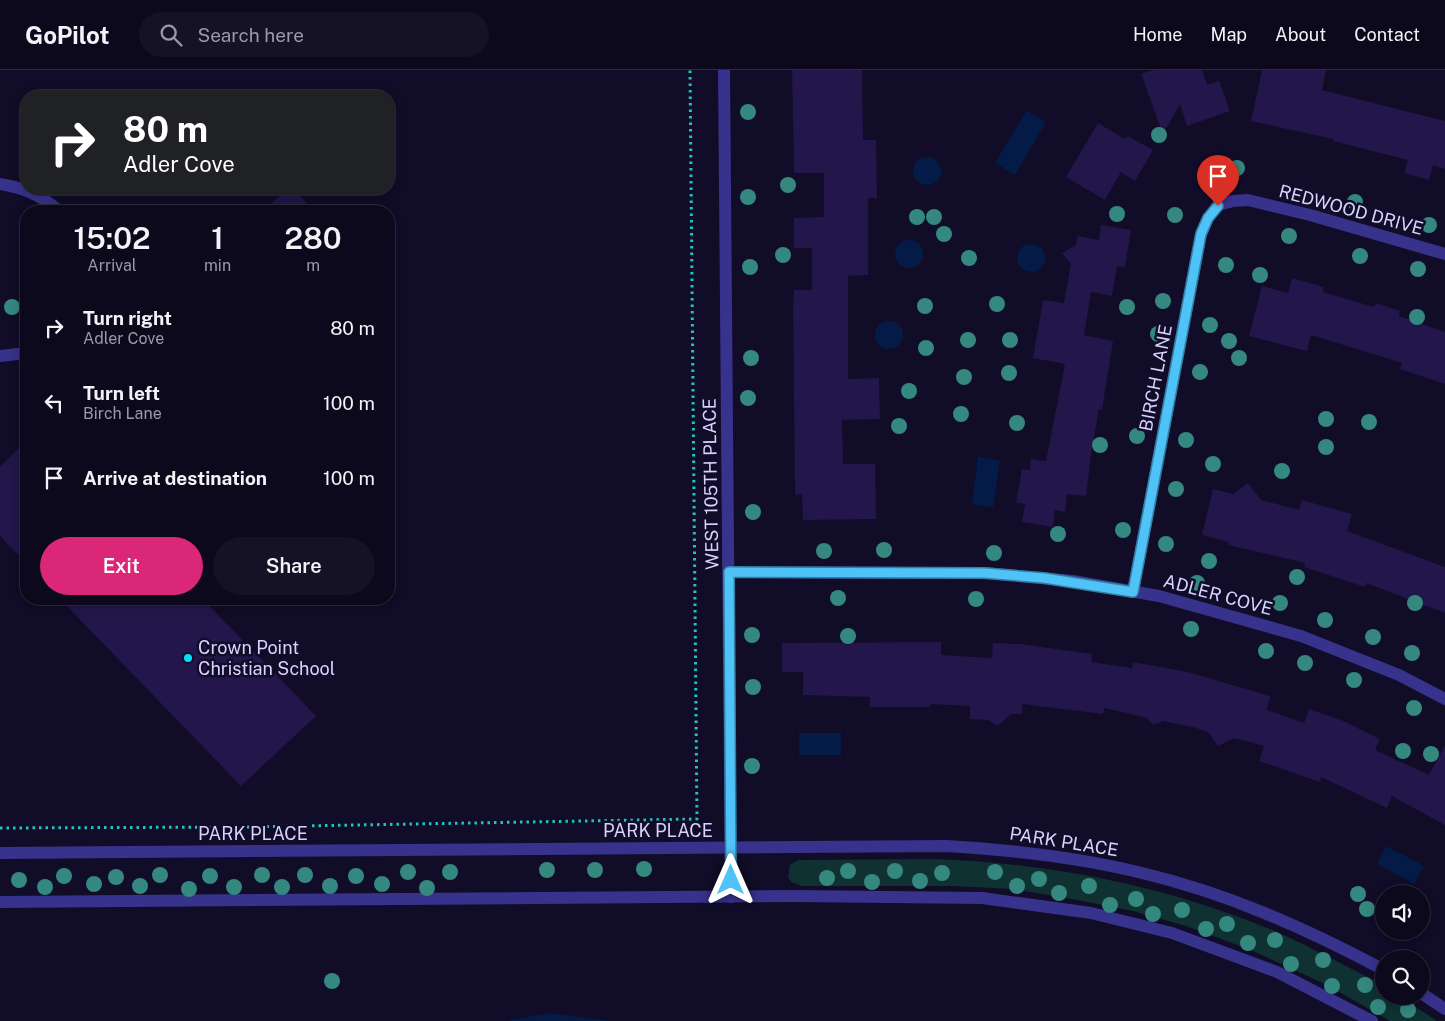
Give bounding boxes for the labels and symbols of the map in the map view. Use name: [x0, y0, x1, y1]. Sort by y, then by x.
pin: [1197, 155, 1239, 206]
street label: REDWOOD DRIVE: [1277, 180, 1426, 239]
street label: BIRCH LANE: [1135, 323, 1176, 433]
street label: WEST 105TH PLACE: [699, 398, 722, 570]
street label: ADLER COVE: [1161, 570, 1275, 619]
place label: Crown Point Christian School: [198, 637, 335, 679]
marker: Crown Point Christian School: [182, 652, 194, 664]
street label: PARK PLACE: [603, 820, 713, 841]
street label: PARK PLACE: [198, 823, 308, 844]
street label: PARK PLACE: [1008, 823, 1120, 860]
position arrow: [704, 853, 756, 905]

